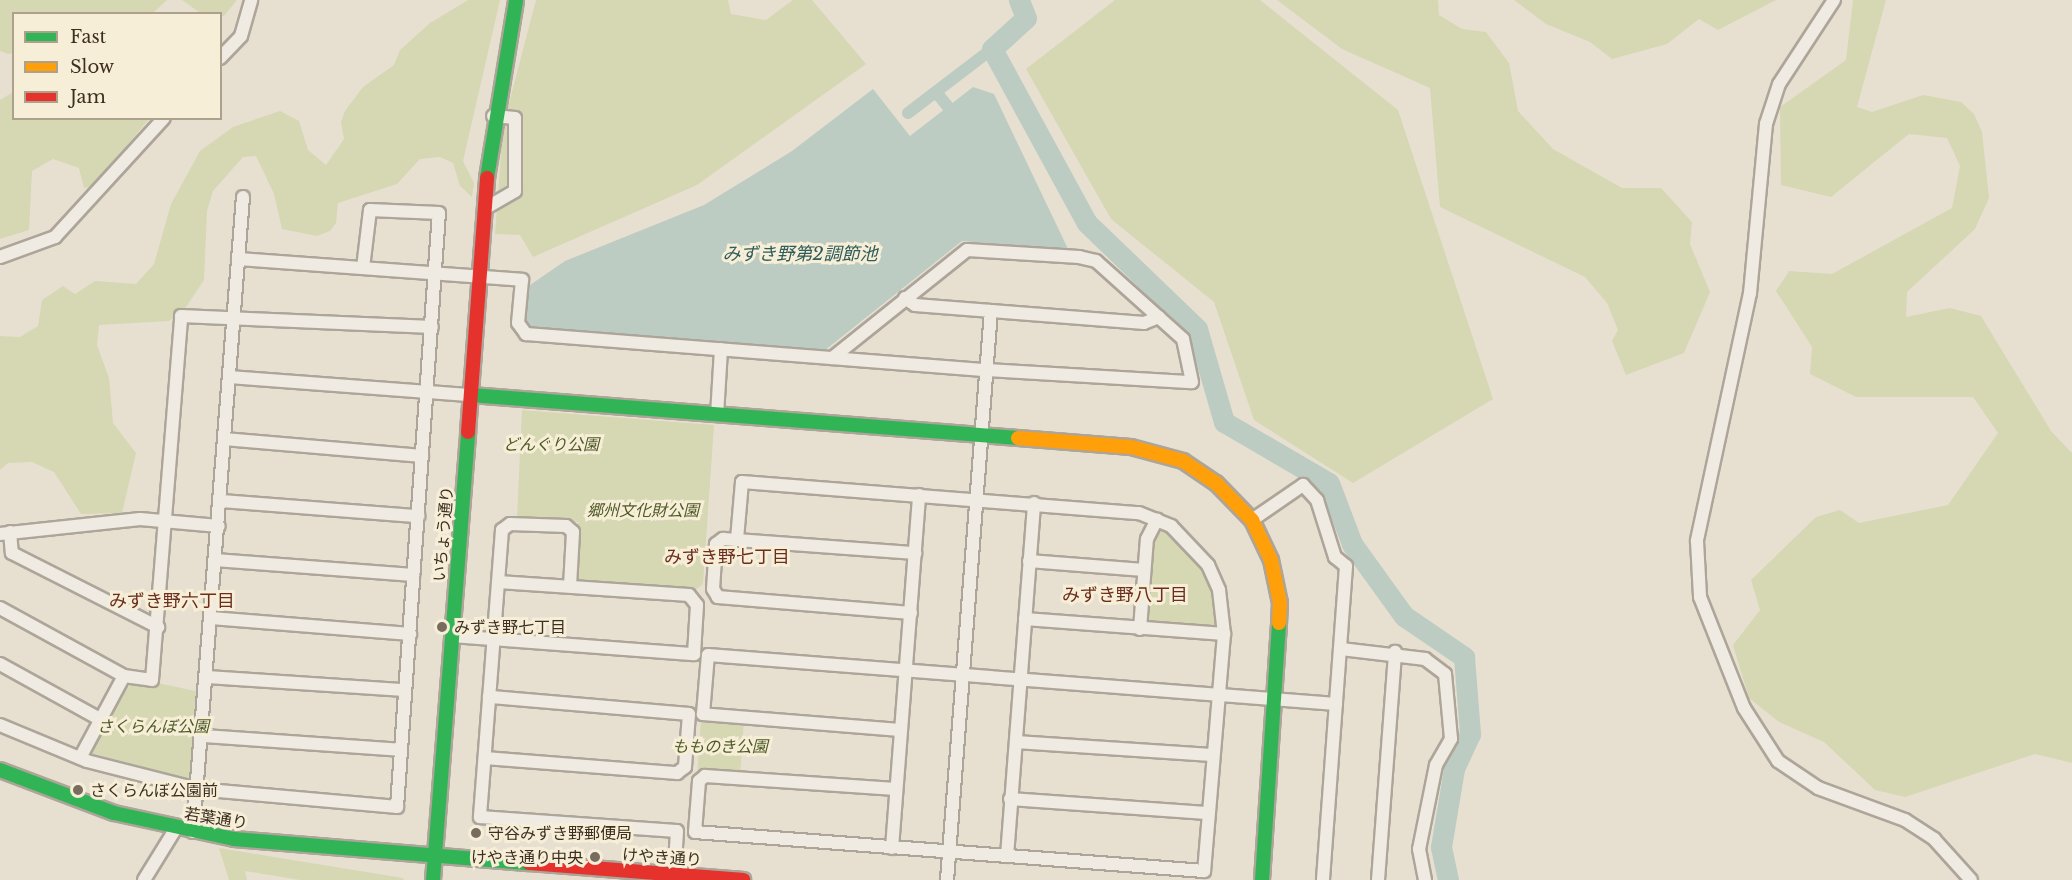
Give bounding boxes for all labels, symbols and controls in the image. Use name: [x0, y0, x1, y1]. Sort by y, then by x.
legend: [12, 12, 222, 120]
text: Fast: [70, 26, 106, 48]
text: Slow: [70, 56, 114, 78]
text: Jam: [70, 86, 106, 108]
water label: みずき野第2調節池: [722, 243, 878, 265]
park label: どんぐり公園: [503, 434, 599, 454]
street label: いちょう通り: [429, 485, 457, 583]
park label: 郷州文化財公園: [587, 500, 699, 520]
district label: みずき野七丁目: [664, 546, 790, 568]
district label: みずき野八丁目: [1062, 584, 1188, 606]
district label: みずき野六丁目: [109, 590, 235, 612]
place label: みずき野七丁目: [454, 617, 566, 637]
marker: みずき野七丁目: [435, 620, 449, 634]
park label: さくらんぼ公園: [97, 716, 209, 736]
park label: もものき公園: [672, 736, 768, 756]
place label: さくらんぼ公園前: [90, 780, 218, 800]
marker: さくらんぼ公園前: [71, 783, 85, 797]
street label: 若葉通り: [183, 804, 249, 832]
place label: 守谷みずき野郵便局: [488, 823, 632, 843]
marker: 守谷みずき野郵便局: [469, 826, 483, 840]
street label: けやき通り: [621, 845, 703, 869]
place label: けやき通り中央: [471, 847, 583, 867]
marker: けやき通り中央: [588, 850, 602, 864]

